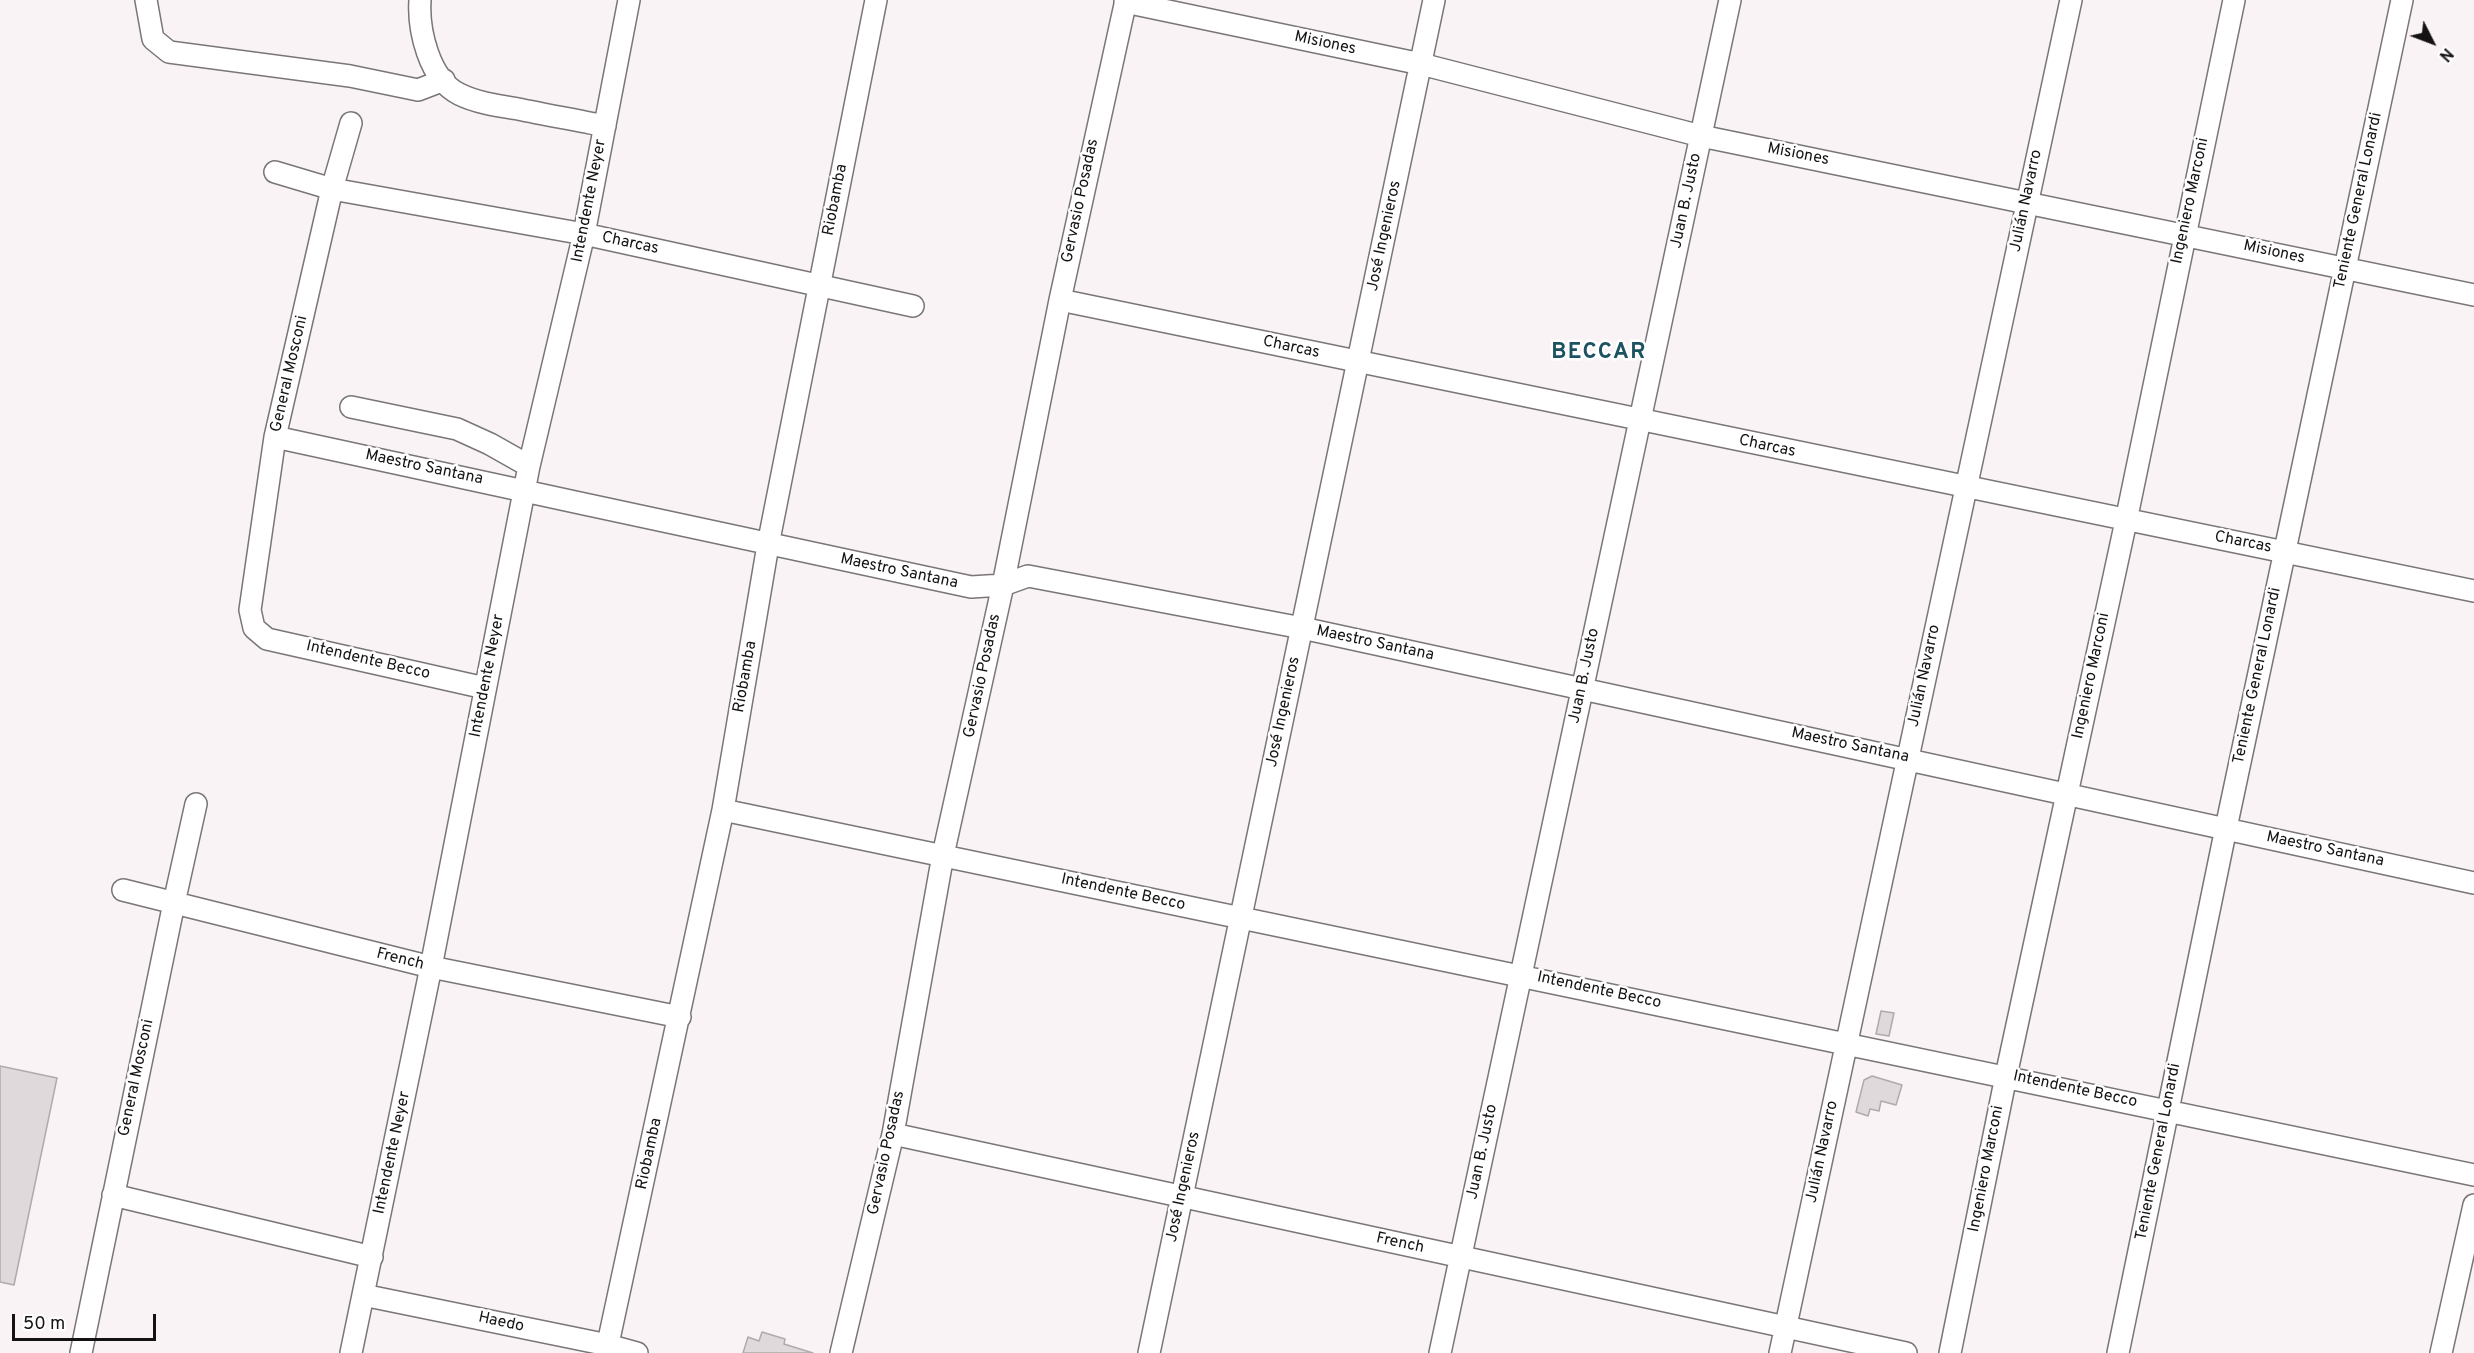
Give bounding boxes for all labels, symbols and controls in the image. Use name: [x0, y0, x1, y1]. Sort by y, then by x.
north arrow: [2402, 12, 2462, 72]
street label: Misiones: [1292, 28, 1358, 60]
text: N: [2434, 43, 2457, 65]
street label: Teniente General Lonardi: [2331, 111, 2387, 291]
street label: Ingeniero Marconi: [2168, 136, 2214, 266]
street label: Gervasio Posadas: [1058, 137, 1104, 265]
street label: Intendente Neyer: [569, 138, 611, 264]
street label: Misiones: [1765, 140, 1831, 170]
street label: Julián Navarro: [2007, 148, 2047, 254]
street label: Juan B. Justo: [1668, 152, 1706, 250]
street label: Riobamba: [820, 163, 852, 237]
street label: José Ingenieros: [1364, 179, 1406, 293]
street label: Charcas: [600, 229, 660, 259]
street label: Misiones: [2241, 237, 2307, 269]
street label: General Mosconi: [267, 314, 313, 434]
street label: Charcas: [1261, 333, 1321, 363]
district label: BECCAR: [1551, 341, 1647, 367]
street label: Charcas: [1737, 432, 1797, 462]
street label: Maestro Santana: [363, 446, 485, 490]
street label: Charcas: [2213, 528, 2273, 558]
street label: Maestro Santana: [838, 550, 960, 594]
street label: Teniente General Lonardi: [2230, 586, 2286, 766]
street label: Ingeniero Marconi: [2069, 611, 2115, 741]
street label: Gervasio Posadas: [960, 612, 1006, 740]
street label: Intendente Neyer: [467, 613, 509, 739]
street label: Maestro Santana: [1314, 622, 1436, 666]
street label: Julián Navarro: [1905, 623, 1945, 729]
street label: Juan B. Justo: [1566, 627, 1604, 725]
street label: Intendente Becco: [304, 637, 432, 685]
street label: Riobamba: [730, 640, 762, 714]
street label: José Ingenieros: [1263, 655, 1305, 769]
street label: Maestro Santana: [1789, 724, 1911, 768]
street label: Maestro Santana: [2264, 828, 2386, 872]
street label: Intendente Becco: [1059, 870, 1187, 916]
street label: French: [374, 945, 426, 975]
street label: Intendente Becco: [1535, 968, 1663, 1014]
street label: General Mosconi: [115, 1018, 159, 1138]
street label: Teniente General Lonardi: [2132, 1062, 2186, 1242]
street label: Intendente Becco: [2011, 1067, 2139, 1113]
street label: Gervasio Posadas: [864, 1089, 910, 1217]
street label: Intendente Neyer: [371, 1090, 415, 1216]
street label: Julián Navarro: [1803, 1099, 1843, 1205]
street label: Juan B. Justo: [1464, 1103, 1502, 1201]
street label: Ingeniero Marconi: [1965, 1104, 2009, 1234]
street label: Riobamba: [633, 1116, 667, 1192]
street label: José Ingenieros: [1163, 1130, 1205, 1244]
street label: French: [1374, 1230, 1426, 1258]
scale bar: [15, 1302, 159, 1340]
street label: Haedo: [476, 1309, 526, 1337]
text: 50 m: [23, 1313, 65, 1336]

